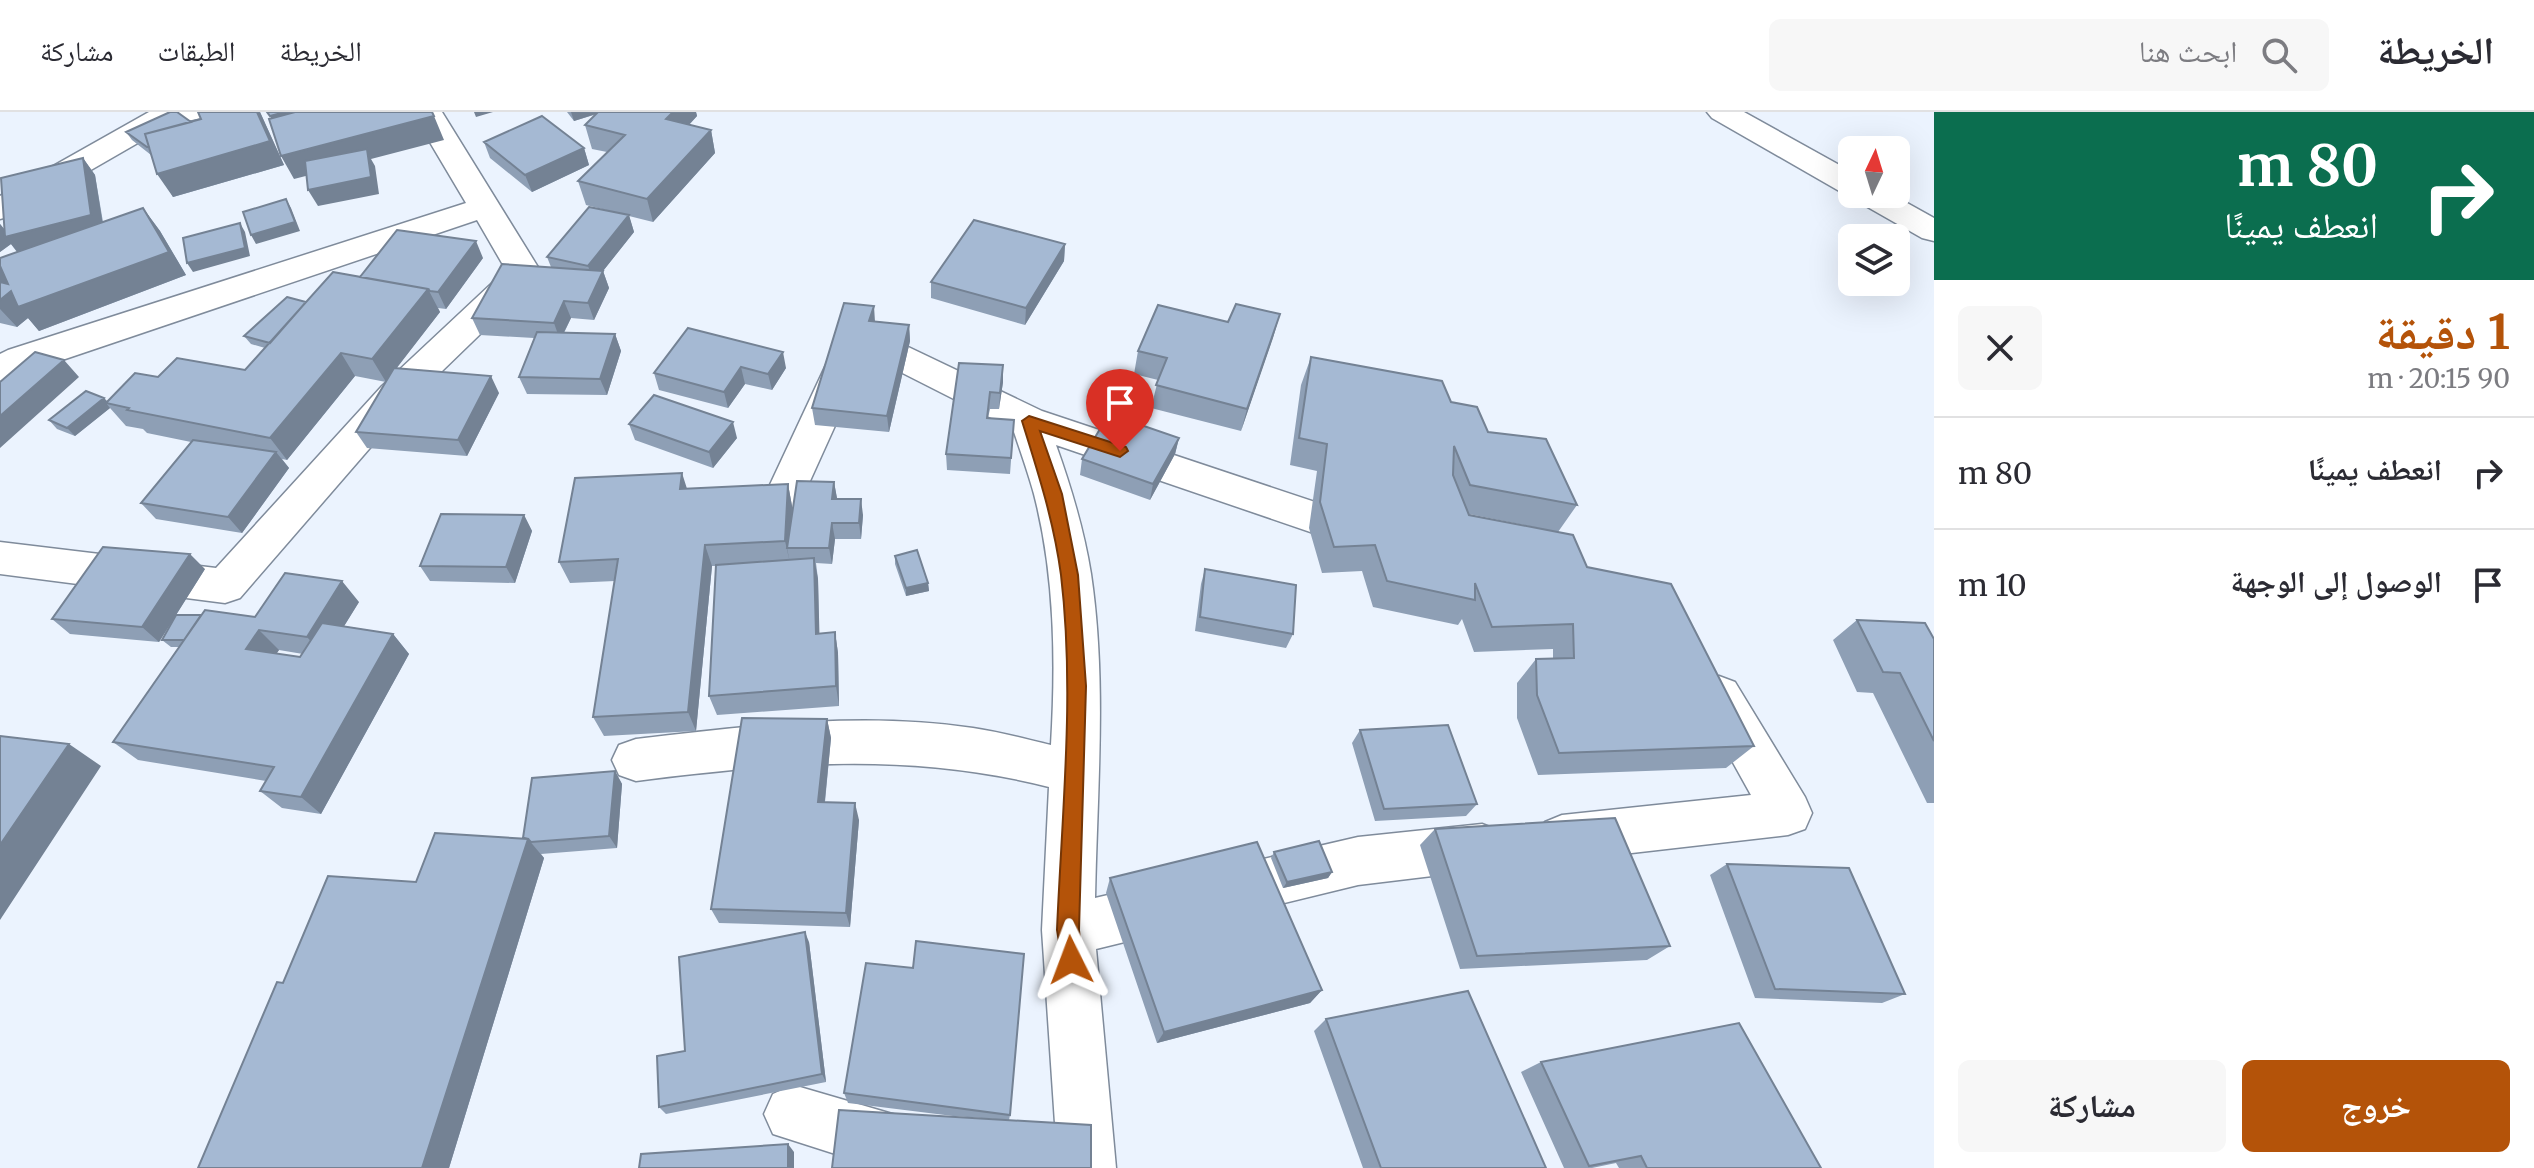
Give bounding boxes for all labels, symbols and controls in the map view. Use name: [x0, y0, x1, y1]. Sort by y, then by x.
search box: [1769, 19, 2329, 91]
text: الخريطة: [2377, 27, 2494, 74]
text: ابحث هنا: [2139, 32, 2237, 70]
text: مشاركة: [40, 33, 114, 69]
text: الطبقات: [158, 33, 235, 69]
text: الخريطة: [279, 33, 362, 69]
icon: search: [2257, 33, 2301, 77]
text: 80 m: [2237, 131, 2378, 201]
north arrow: [1838, 136, 1910, 208]
map controls: [1838, 136, 1910, 296]
icon: right: [2406, 144, 2510, 248]
text: انعطف يمينًا: [2224, 203, 2378, 248]
button: layers: [1838, 224, 1910, 296]
text: 1 دقيقة: [2376, 302, 2510, 362]
button: close: [1958, 306, 2042, 390]
text: 90 m · 20:15: [2368, 362, 2510, 395]
pin: [1086, 369, 1154, 451]
icon: arrive: [1098, 381, 1142, 425]
text: انعطف يمينًا: [2308, 450, 2442, 488]
icon: right: [2466, 451, 2510, 495]
text: 80 m: [1958, 454, 2032, 492]
text: الوصول إلى الوجهة: [2231, 562, 2442, 600]
icon: arrive: [2466, 563, 2510, 607]
text: 10 m: [1958, 566, 2027, 604]
position arrow: [1029, 918, 1113, 1002]
button: مشاركة: [1958, 1060, 2226, 1152]
button: خروج: [2242, 1060, 2510, 1152]

